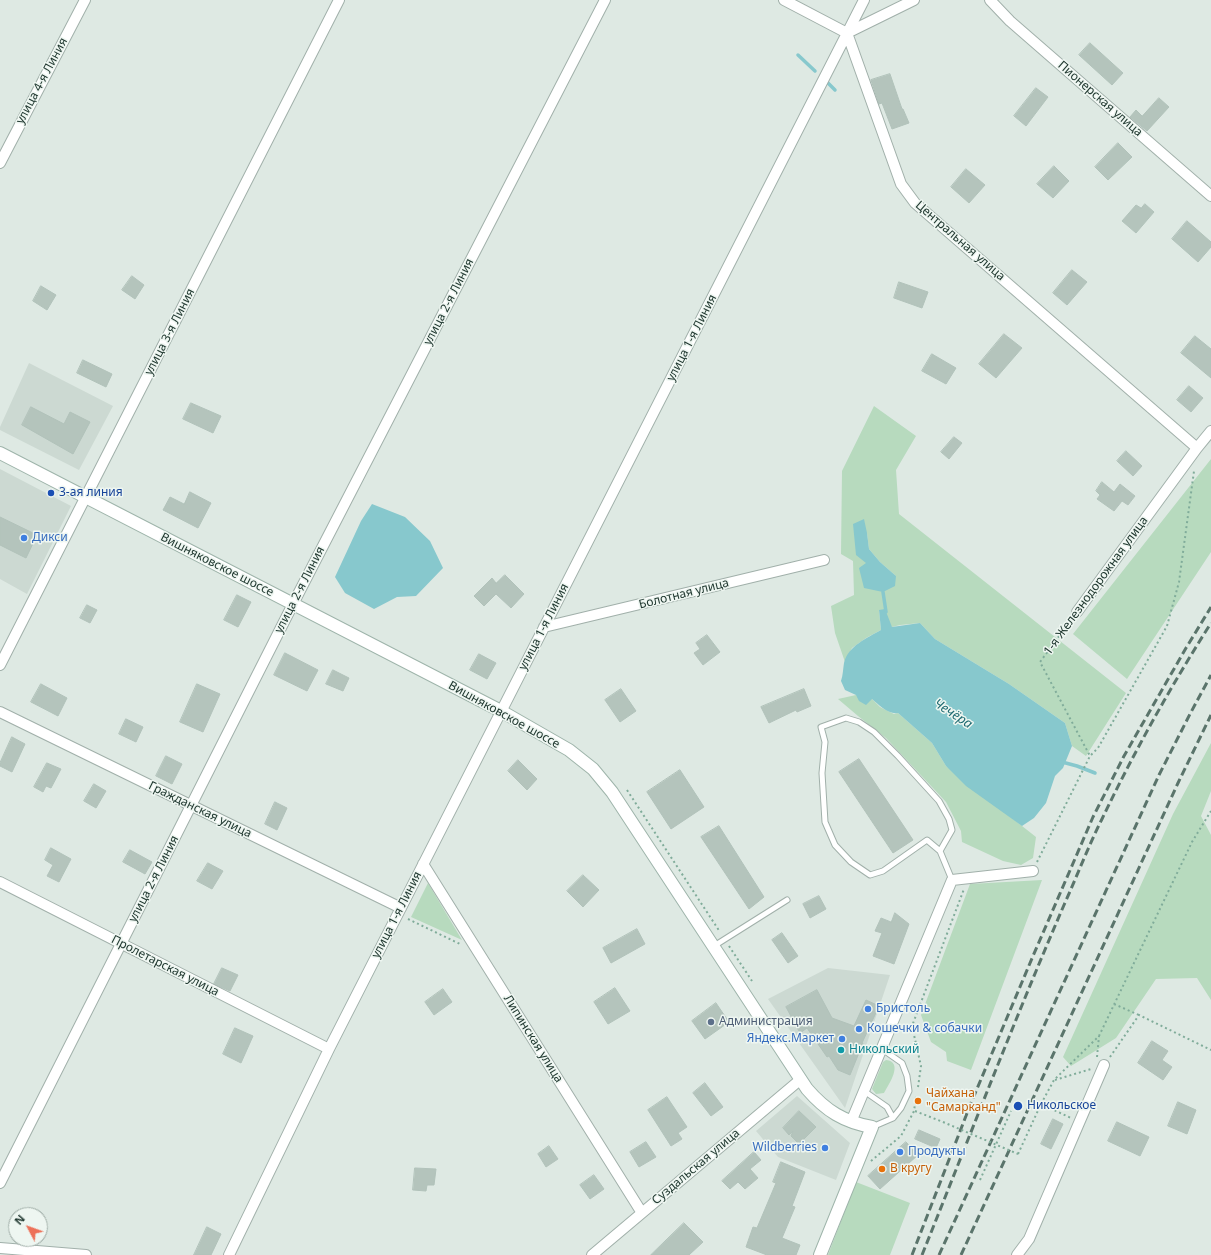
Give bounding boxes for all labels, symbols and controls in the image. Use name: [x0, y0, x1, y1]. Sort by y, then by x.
street label: улица 4-я Линия: [13, 35, 71, 127]
street label: Пионерская улица: [1055, 58, 1145, 140]
street label: Центральная улица: [912, 198, 1008, 284]
street label: улица 2-я Линия: [421, 256, 477, 348]
street label: улица 3-я Линия: [142, 286, 198, 378]
street label: улица 1-я Линия: [664, 292, 720, 384]
place label: 3-ая линия: [59, 486, 123, 500]
marker: 3-ая линия: [46, 488, 56, 498]
street label: 1-я Железнодорожная улица: [1041, 514, 1151, 658]
street label: Вишняковское шоссе: [158, 530, 276, 600]
place label: Дикси: [32, 531, 68, 545]
marker: Дикси: [19, 533, 29, 543]
street label: улица 2-я Линия: [272, 544, 328, 636]
street label: Болотная улица: [638, 576, 730, 612]
street label: улица 1-я Линия: [516, 581, 572, 673]
street label: Вишняковское шоссе: [446, 678, 562, 752]
water label: Чечёра: [931, 696, 975, 732]
street label: Гражданская улица: [146, 779, 254, 841]
street label: улица 2-я Линия: [126, 833, 182, 925]
street label: улица 1-я Линия: [369, 869, 425, 961]
street label: Пролетарская улица: [109, 933, 221, 999]
street label: Липинская улица: [500, 992, 566, 1086]
place label: Бристоль: [876, 1002, 930, 1016]
marker: Бристоль: [863, 1004, 873, 1014]
place label: Администрация: [719, 1015, 813, 1029]
marker: Администрация: [706, 1017, 716, 1027]
place label: Кошечки & собачки: [867, 1022, 982, 1036]
marker: Кошечки & собачки: [854, 1024, 864, 1034]
place label: Яндекс.Маркет: [747, 1032, 834, 1046]
marker: Яндекс.Маркет: [837, 1034, 847, 1044]
place label: Никольский: [849, 1043, 919, 1057]
marker: Никольский: [836, 1045, 846, 1055]
place label: Чайхана "Самарканд": [926, 1087, 1001, 1115]
marker: Чайхана "Самарканд": [913, 1096, 923, 1106]
place label: Никольское: [1027, 1099, 1096, 1113]
marker: Никольское: [1012, 1100, 1024, 1112]
street label: Суздальская улица: [649, 1126, 743, 1208]
place label: Wildberries: [753, 1141, 817, 1155]
marker: Wildberries: [820, 1143, 830, 1153]
place label: Продукты: [908, 1145, 966, 1159]
marker: Продукты: [895, 1147, 905, 1157]
place label: В кругу: [890, 1162, 932, 1176]
marker: В кругу: [877, 1164, 887, 1174]
north arrow: [8, 1207, 48, 1247]
text: N: [11, 1211, 28, 1228]

